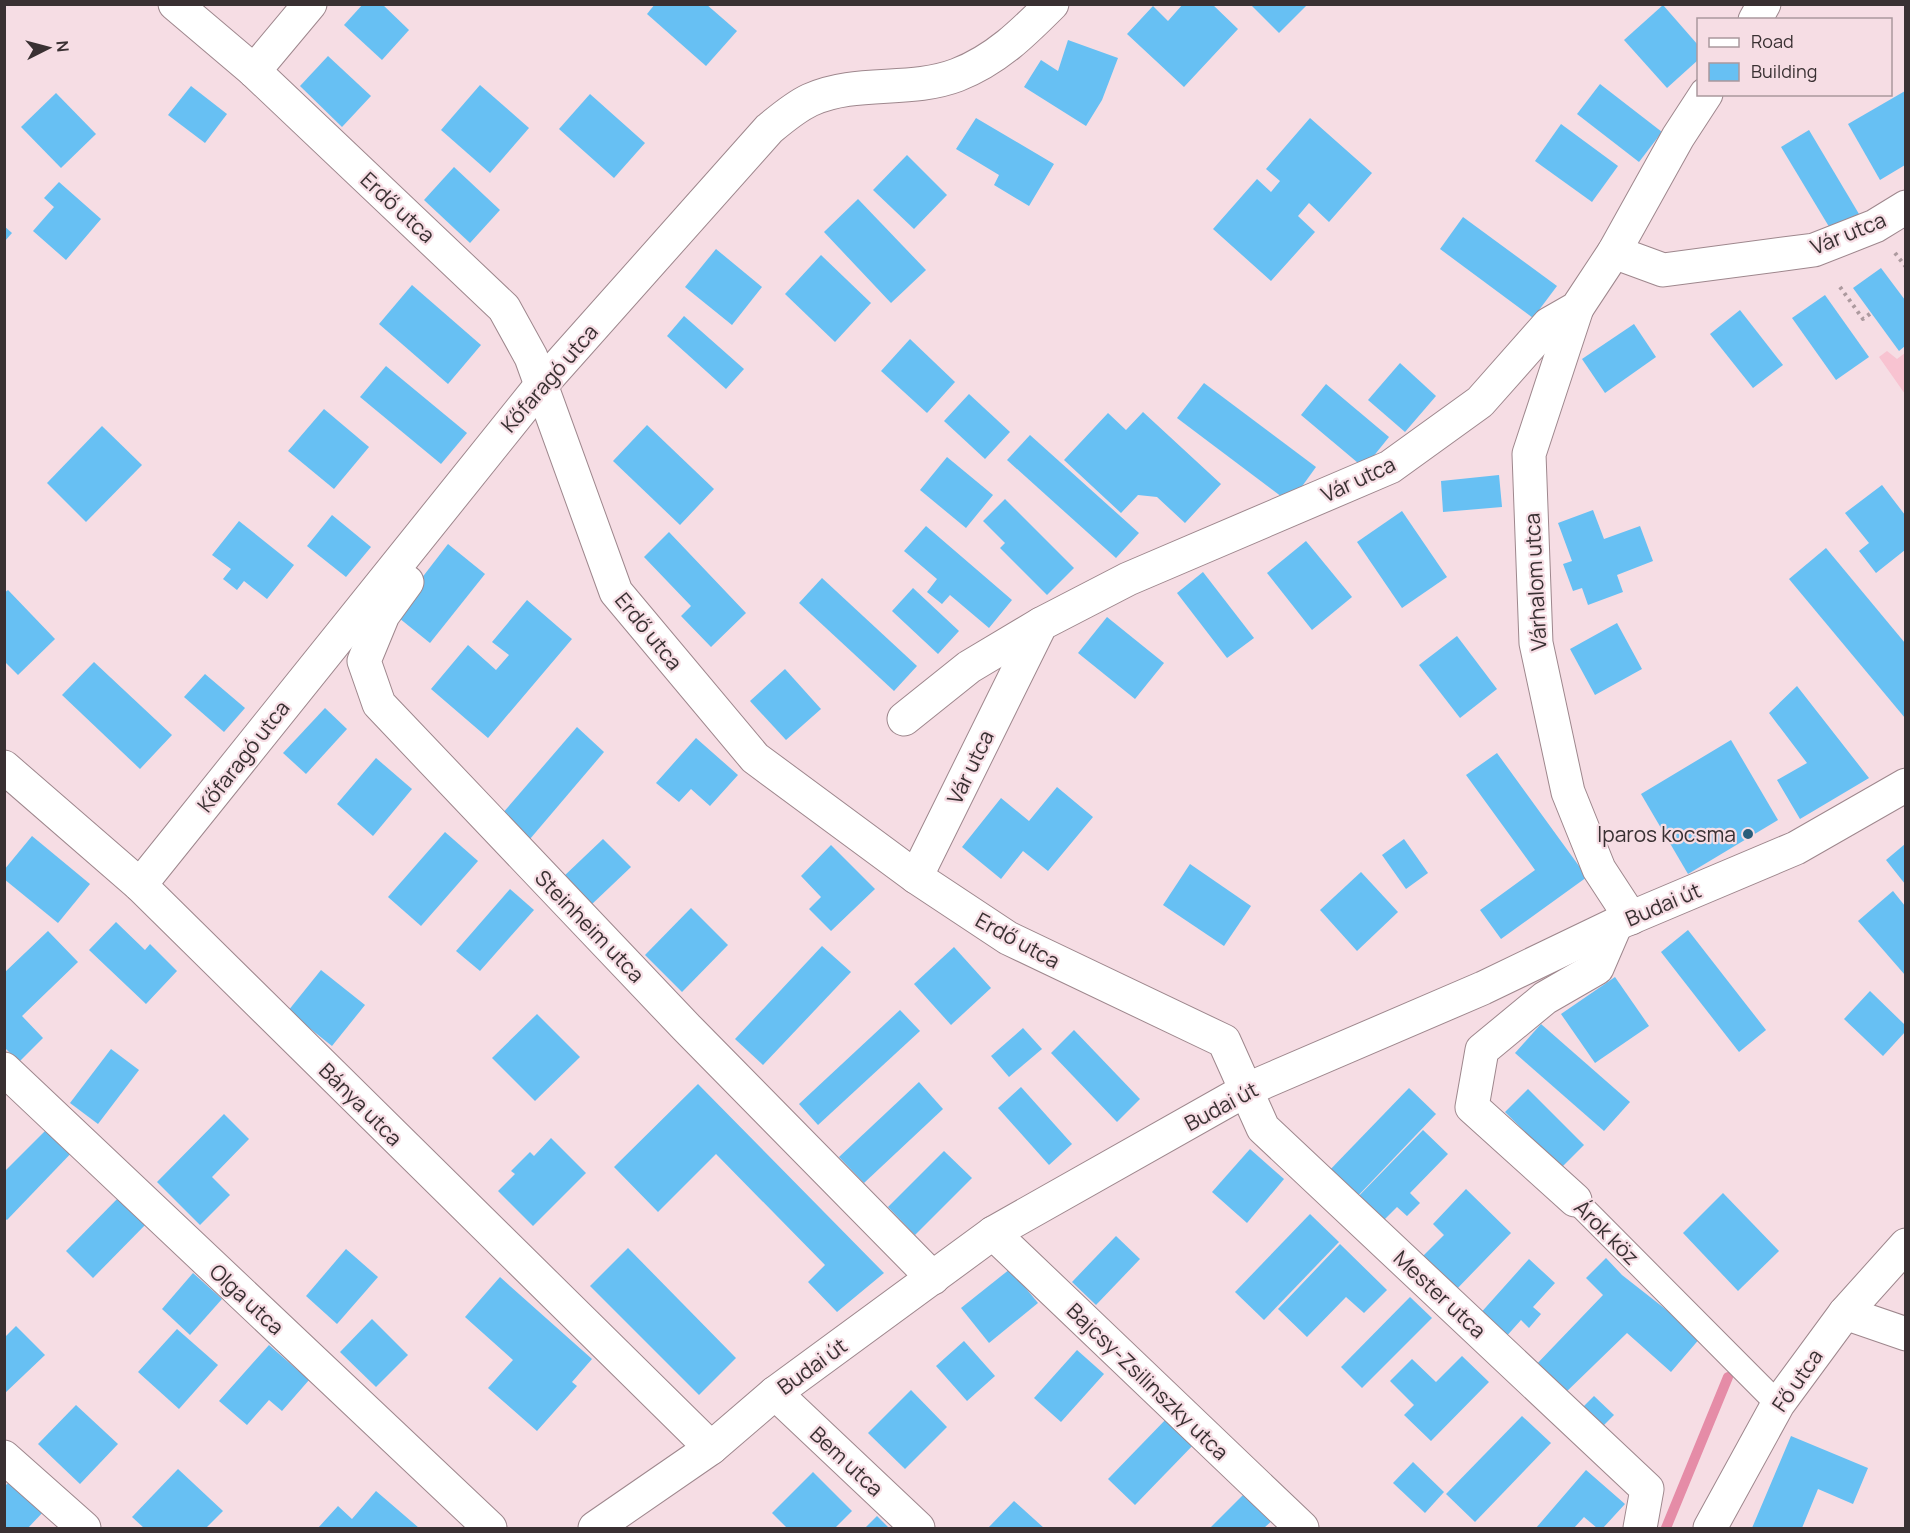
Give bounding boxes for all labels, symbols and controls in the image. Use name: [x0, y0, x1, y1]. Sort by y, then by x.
north arrow: [18, 18, 78, 78]
legend: [1697, 18, 1892, 96]
text: Road: [1751, 29, 1794, 53]
text: N: [51, 40, 74, 53]
text: Building: [1751, 59, 1817, 83]
street label: Erdő utca: [355, 165, 441, 249]
street label: Vár utca: [1806, 205, 1890, 261]
street label: Kőfaragó utca: [494, 318, 604, 438]
street label: Vár utca: [1316, 450, 1400, 508]
street label: Várhalom utca: [1517, 512, 1553, 652]
street label: Erdő utca: [609, 586, 689, 676]
street label: Kőfaragó utca: [191, 694, 295, 818]
street label: Vár utca: [940, 725, 1000, 809]
place label: Iparos kocsma: [1597, 820, 1736, 848]
marker: Iparos kocsma: [1741, 827, 1755, 841]
street label: Steinheim utca: [529, 864, 651, 988]
street label: Budai út: [1621, 876, 1705, 932]
street label: Erdő utca: [971, 905, 1065, 975]
street label: Bánya utca: [313, 1056, 409, 1152]
street label: Budai út: [1179, 1075, 1263, 1137]
street label: Árok köz: [1568, 1193, 1646, 1271]
street label: Mester utca: [1388, 1244, 1492, 1344]
street label: Olga utca: [204, 1257, 290, 1341]
street label: Bajcsy-Zsilinszky utca: [1061, 1296, 1235, 1466]
street label: Budai út: [772, 1331, 852, 1401]
street label: Fő utca: [1765, 1343, 1829, 1417]
street label: Bem utca: [804, 1420, 890, 1502]

